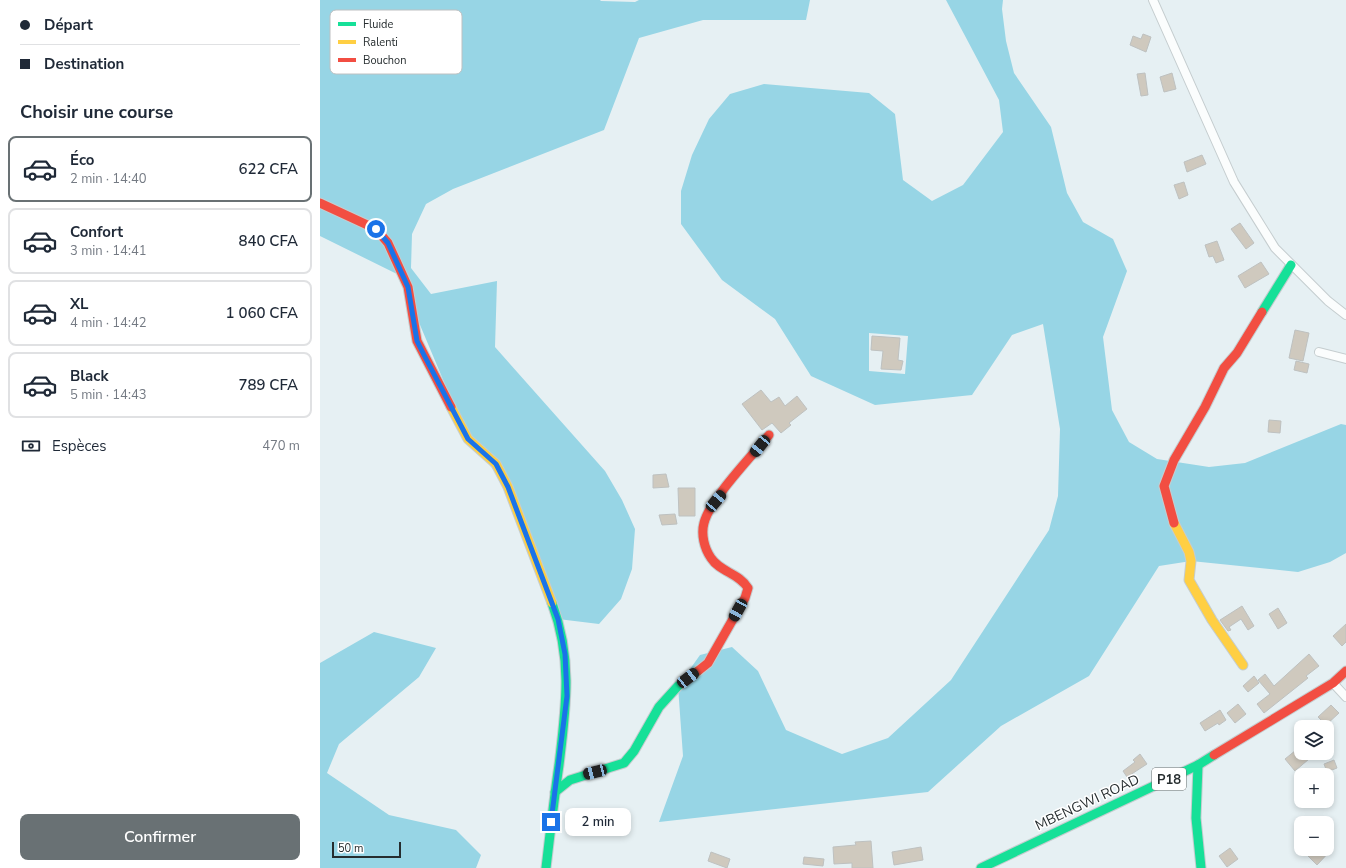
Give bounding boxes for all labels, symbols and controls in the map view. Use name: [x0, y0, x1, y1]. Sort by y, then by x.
legend: [330, 10, 462, 74]
text: Départ: [44, 15, 93, 35]
text: Fluide: [363, 17, 393, 32]
text: Ralenti: [363, 35, 398, 50]
text: Bouchon: [363, 53, 406, 68]
text: Destination: [44, 54, 124, 74]
text: Choisir une course: [20, 100, 173, 124]
text: Éco: [70, 150, 94, 170]
icon: car: [22, 151, 58, 187]
text: 622 CFA: [238, 159, 298, 179]
text: 2 min · 14:40: [70, 170, 146, 188]
route start: [367, 220, 385, 238]
text: Confort: [70, 222, 123, 242]
icon: car: [22, 223, 58, 259]
text: 840 CFA: [238, 231, 298, 251]
text: 3 min · 14:41: [70, 242, 146, 260]
text: XL: [70, 294, 89, 314]
icon: car: [22, 295, 58, 331]
text: 1 060 CFA: [225, 303, 298, 323]
text: 4 min · 14:42: [70, 314, 146, 332]
text: Black: [70, 366, 108, 386]
icon: car: [22, 367, 58, 403]
text: 789 CFA: [238, 375, 298, 395]
text: 5 min · 14:43: [70, 386, 146, 404]
car: [748, 433, 772, 459]
icon: cash: [20, 435, 42, 457]
text: Espèces: [52, 436, 107, 456]
text: 470 m: [262, 437, 300, 455]
car: [704, 488, 728, 514]
car: [727, 597, 749, 623]
car: [675, 666, 701, 690]
map controls: [1294, 720, 1334, 856]
button: layers: [1294, 720, 1334, 760]
car: [582, 763, 608, 781]
road number: P18: [1152, 768, 1186, 790]
button: +: [1294, 768, 1334, 808]
street label: MBENGWI ROAD: [1032, 770, 1142, 835]
callout: 2 min: [565, 808, 631, 836]
route end: [542, 813, 560, 831]
text: 2 min: [581, 813, 615, 831]
button: Confirmer: [20, 814, 300, 860]
button: −: [1294, 816, 1334, 856]
scale bar: [332, 840, 401, 859]
text: 50 m: [338, 841, 363, 856]

